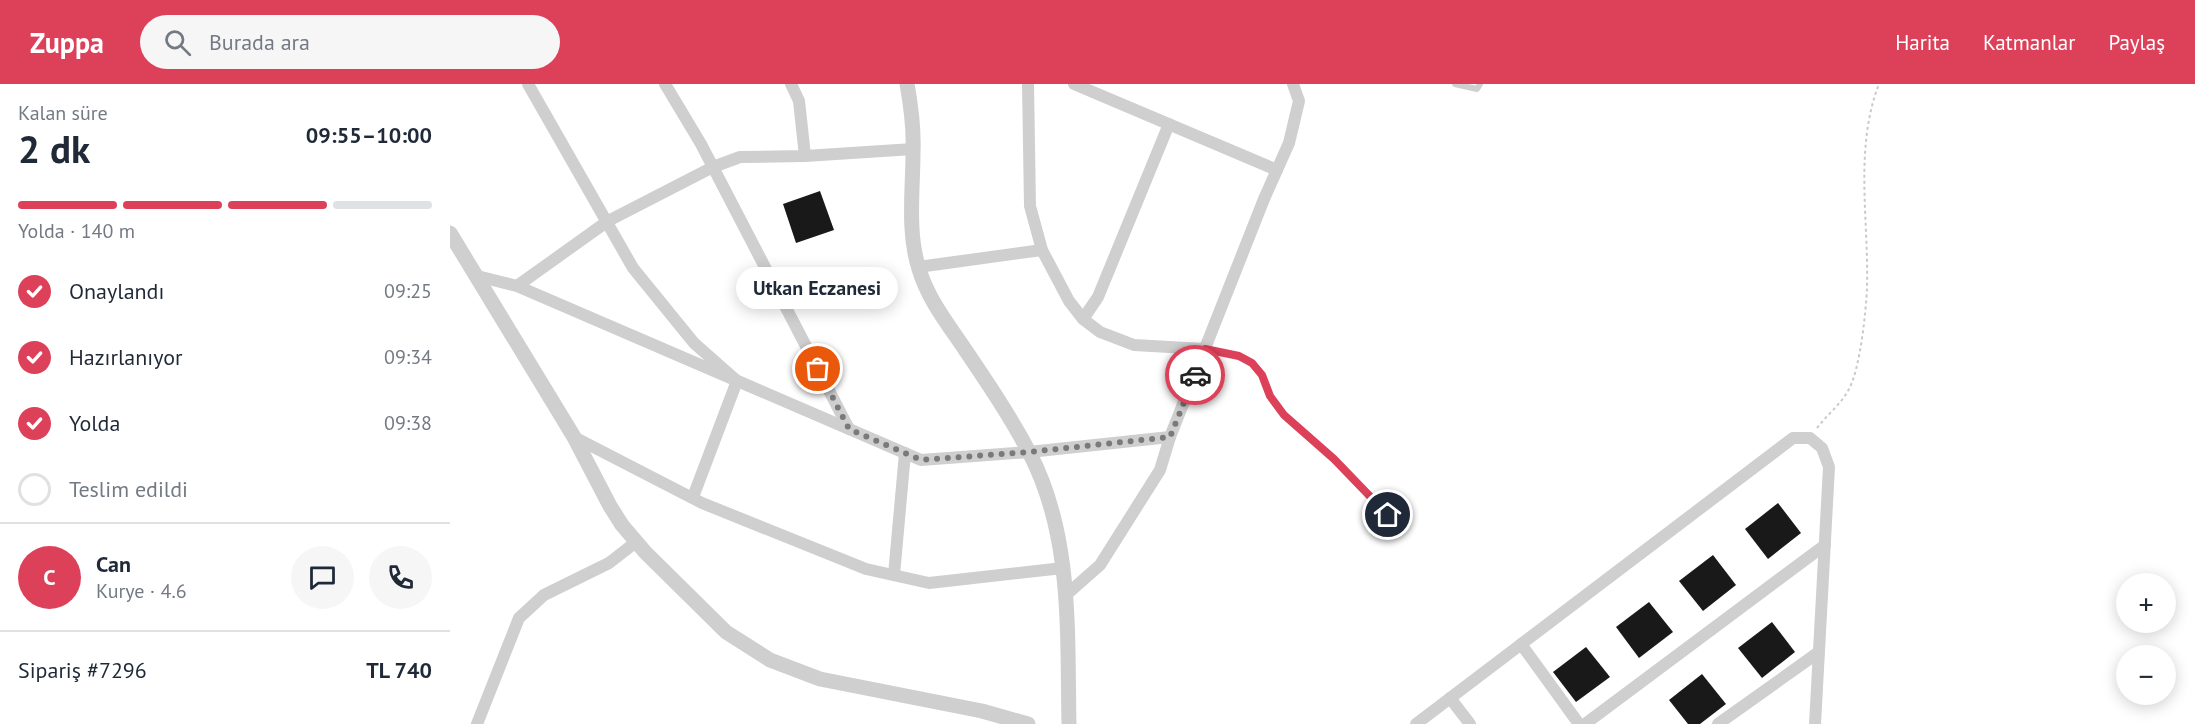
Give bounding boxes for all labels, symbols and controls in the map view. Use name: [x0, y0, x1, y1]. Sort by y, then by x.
search box: [140, 15, 560, 69]
text: Zuppa: [30, 24, 104, 61]
icon: search: [161, 26, 194, 59]
text: Burada ara: [209, 28, 310, 56]
text: Harita: [1895, 29, 1950, 56]
text: Katmanlar: [1983, 29, 2075, 56]
text: Paylaş: [2108, 29, 2165, 56]
text: Kalan süre: [18, 100, 108, 126]
text: 09:55–10:00: [306, 121, 432, 149]
text: 2 dk: [18, 123, 90, 174]
text: Yolda · 140 m: [18, 218, 135, 244]
callout: Utkan Eczanesi: [737, 267, 899, 309]
icon: check: [18, 275, 51, 308]
text: Utkan Eczanesi: [753, 275, 881, 301]
text: Onaylandı: [69, 277, 164, 305]
text: 09:25: [384, 278, 432, 304]
icon: check: [18, 341, 51, 374]
text: Hazırlanıyor: [69, 343, 182, 371]
pin: [792, 343, 843, 394]
text: 09:34: [384, 344, 432, 370]
courier: [1165, 345, 1225, 405]
icon: bag: [801, 352, 834, 385]
icon: car: [1179, 359, 1212, 392]
icon: check: [18, 407, 51, 440]
text: Yolda: [69, 409, 120, 437]
text: 09:38: [384, 410, 432, 436]
text: Teslim edildi: [69, 475, 188, 503]
pin: [1362, 489, 1413, 540]
icon: home: [1371, 498, 1404, 531]
button: chat: [291, 546, 354, 609]
button: phone: [369, 546, 432, 609]
text: Can: [96, 550, 131, 578]
text: C: [43, 563, 56, 591]
map controls: [2116, 573, 2176, 705]
button: +: [2116, 573, 2176, 633]
text: Kurye · 4.6: [96, 578, 187, 604]
button: −: [2116, 645, 2176, 705]
text: Sipariş #7296: [18, 656, 147, 684]
text: TL 740: [366, 656, 432, 684]

